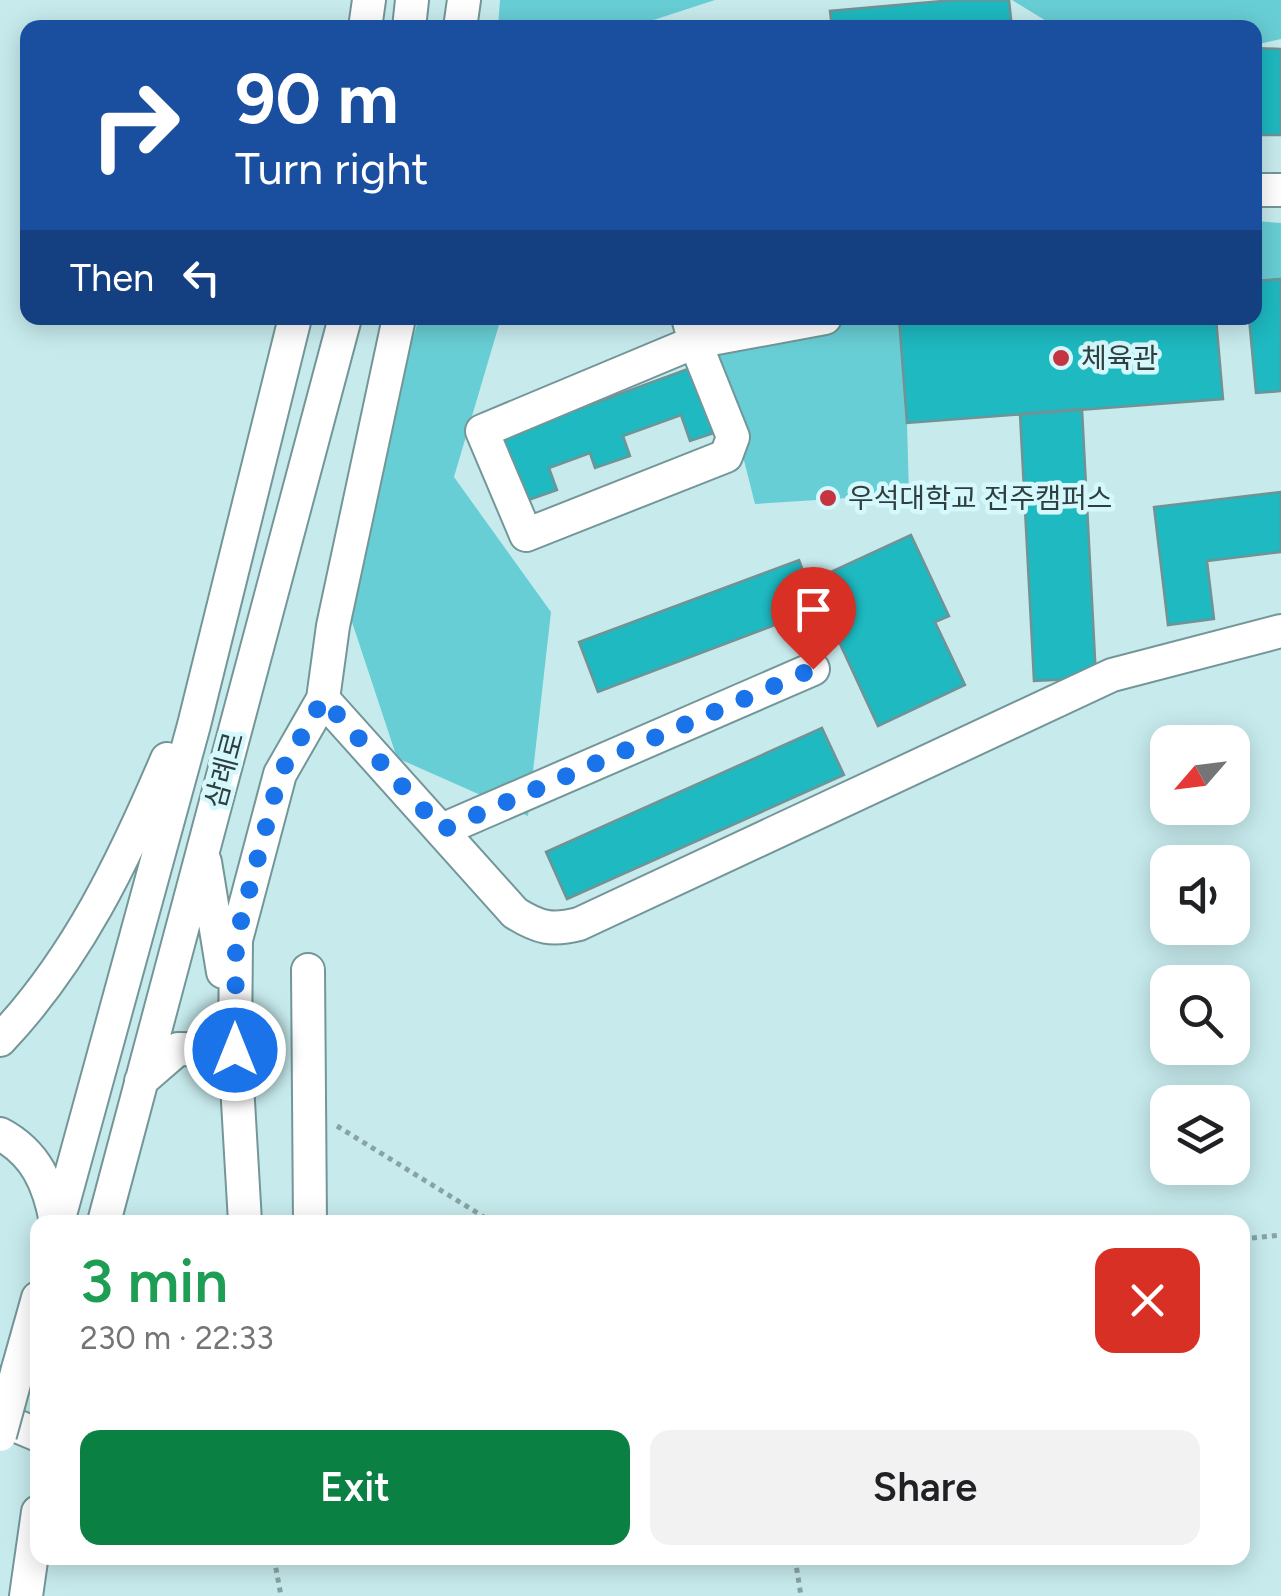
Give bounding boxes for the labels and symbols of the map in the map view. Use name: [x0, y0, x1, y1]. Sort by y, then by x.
place label: 체육관: [1081, 341, 1158, 375]
marker: 체육관: [1050, 347, 1072, 369]
place label: 우석대학교 전주캠퍼스: [848, 481, 1113, 515]
marker: 우석대학교 전주캠퍼스: [817, 487, 839, 509]
pin: [771, 567, 856, 670]
north arrow: [1150, 725, 1250, 825]
street label: 삼례로: [198, 728, 250, 812]
position arrow: [183, 998, 287, 1102]

